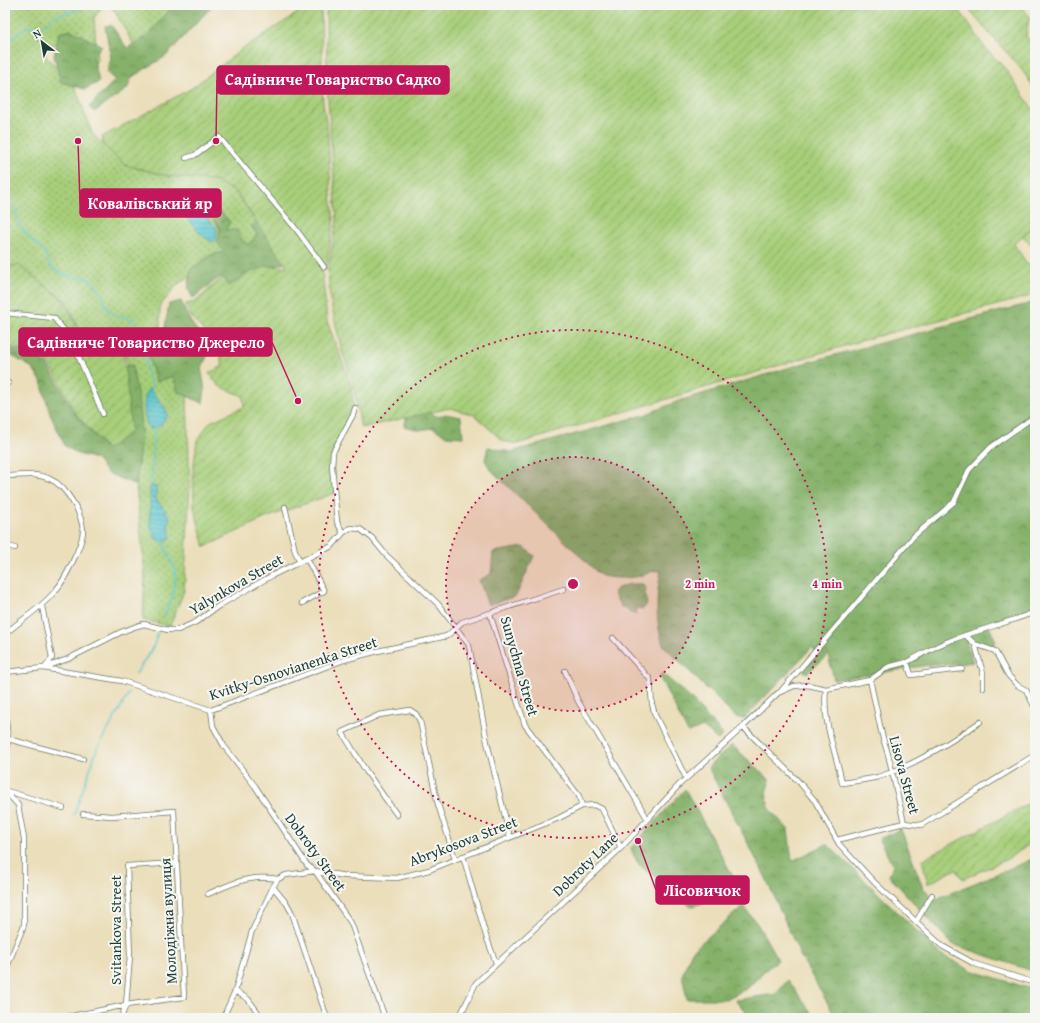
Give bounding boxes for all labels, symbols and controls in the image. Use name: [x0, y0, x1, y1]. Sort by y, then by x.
north arrow: [22, 22, 62, 62]
text: N: [30, 24, 45, 42]
callout: Садівниче Товариство Садко: [217, 66, 449, 94]
text: Садівниче Товариство Садко: [225, 67, 441, 91]
callout: Ковалівський яр: [80, 189, 221, 217]
text: Ковалівський яр: [88, 191, 212, 215]
callout: Садівниче Товариство Джерело: [19, 328, 272, 356]
text: Садівниче Товариство Джерело: [27, 330, 265, 354]
street label: Yalynkova Street: [185, 548, 288, 619]
text: 2 min: [685, 575, 715, 592]
text: 4 min: [812, 575, 842, 592]
centre of rings: [566, 577, 580, 591]
street label: Sunychna Street: [496, 614, 544, 719]
street label: Kvitky-Osnovianenka Street: [206, 631, 380, 705]
street label: Lisova Street: [884, 733, 926, 817]
street label: Dobroty Street: [280, 809, 352, 896]
street label: Abrykosova Street: [406, 810, 521, 871]
street label: Dobroty Lane: [547, 827, 623, 901]
street label: Молодіжна вулиця: [154, 857, 182, 985]
street label: Svitankova Street: [105, 874, 126, 985]
callout: Лісовичок: [656, 876, 749, 904]
text: Лісовичок: [663, 878, 741, 902]

